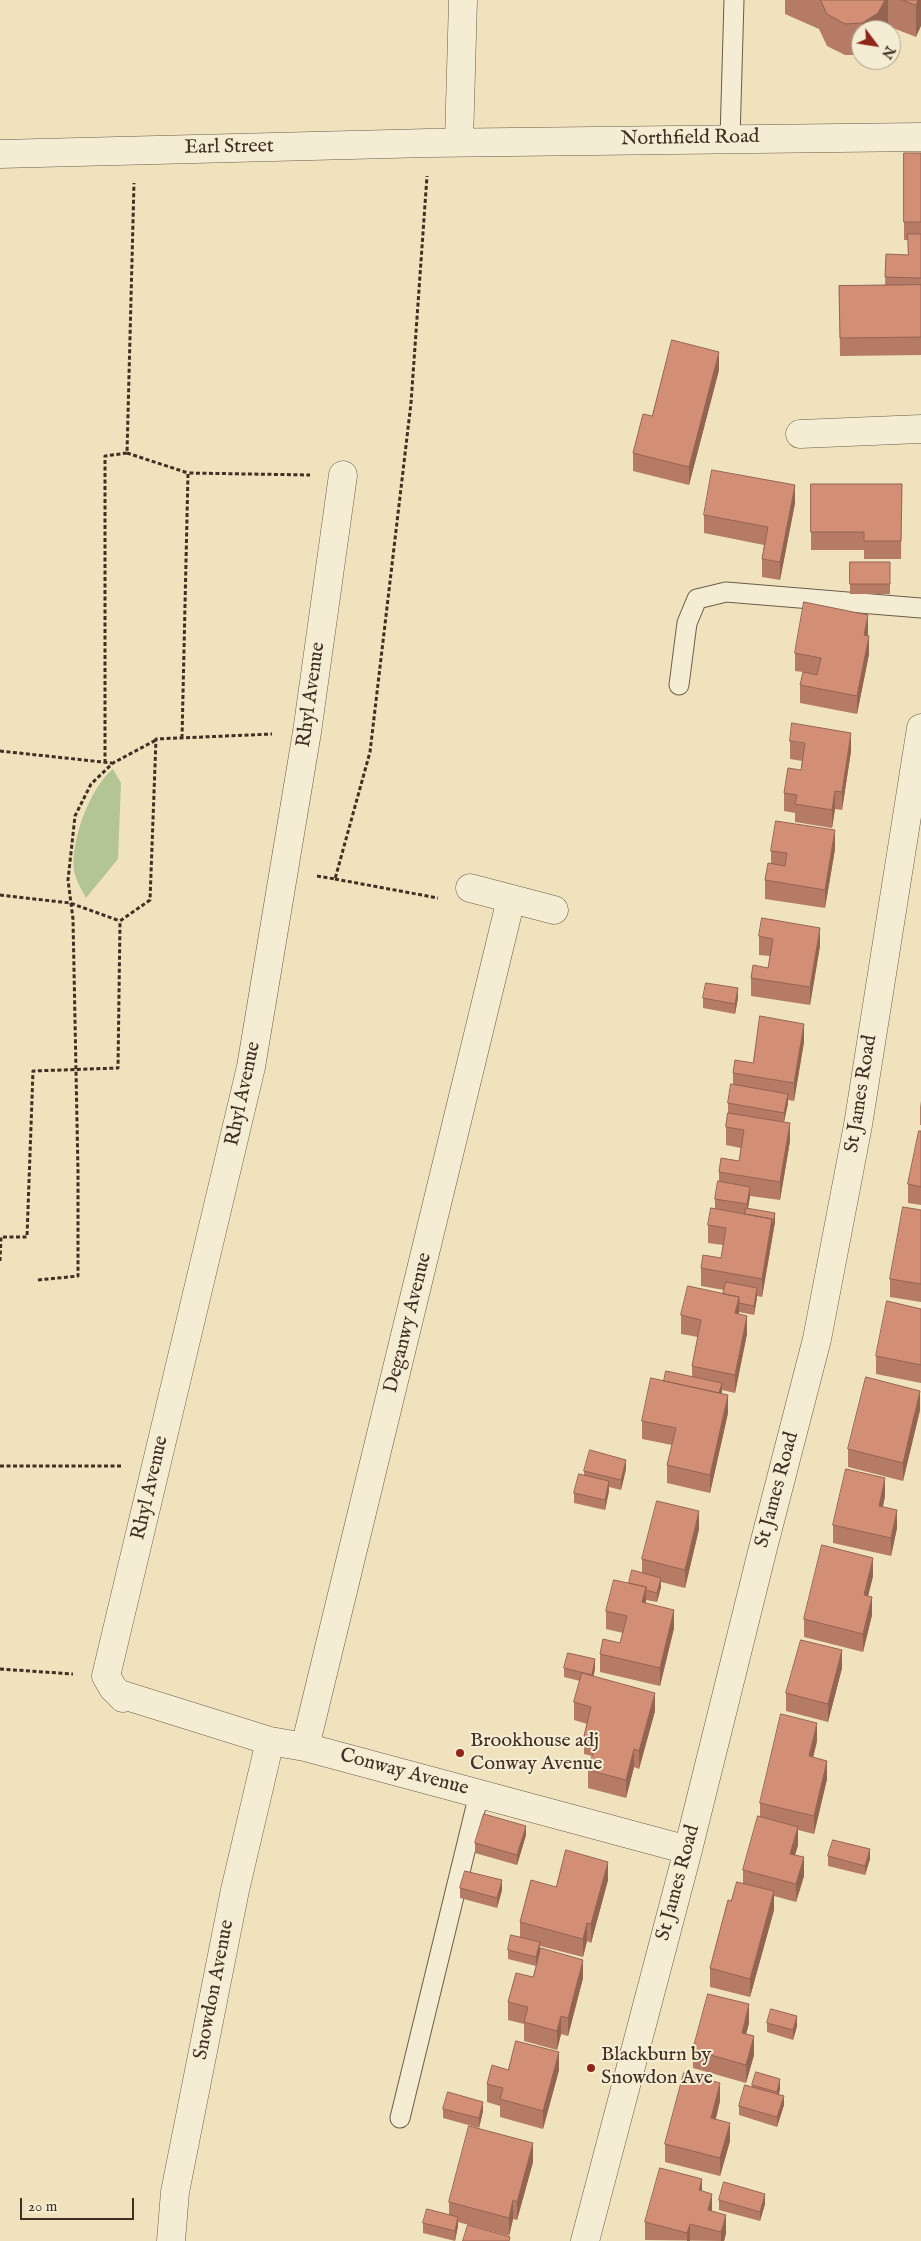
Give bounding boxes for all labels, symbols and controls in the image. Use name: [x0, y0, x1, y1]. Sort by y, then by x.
north arrow: [851, 20, 901, 70]
text: N: [877, 42, 899, 62]
street label: Northfield Road: [620, 126, 760, 152]
street label: Earl Street: [184, 135, 274, 161]
street label: Rhyl Avenue: [293, 641, 331, 749]
street label: St James Road: [841, 1033, 883, 1155]
street label: Rhyl Avenue: [221, 1040, 267, 1148]
street label: Deganwy Avenue: [380, 1250, 438, 1396]
street label: St James Road: [751, 1429, 805, 1551]
street label: Rhyl Avenue: [127, 1434, 175, 1542]
place label: Brookhouse adj Conway Avenue: [470, 1730, 602, 1777]
street label: Conway Avenue: [337, 1744, 471, 1802]
marker: Brookhouse adj Conway Avenue: [454, 1747, 466, 1759]
street label: St James Road: [652, 1822, 706, 1944]
street label: Snowdon Avenue: [190, 1918, 240, 2062]
place label: Blackburn by Snowdon Ave: [601, 2044, 713, 2091]
marker: Blackburn by Snowdon Ave: [585, 2062, 597, 2074]
scale bar: [22, 2188, 136, 2220]
text: 20 m: [28, 2197, 57, 2216]

